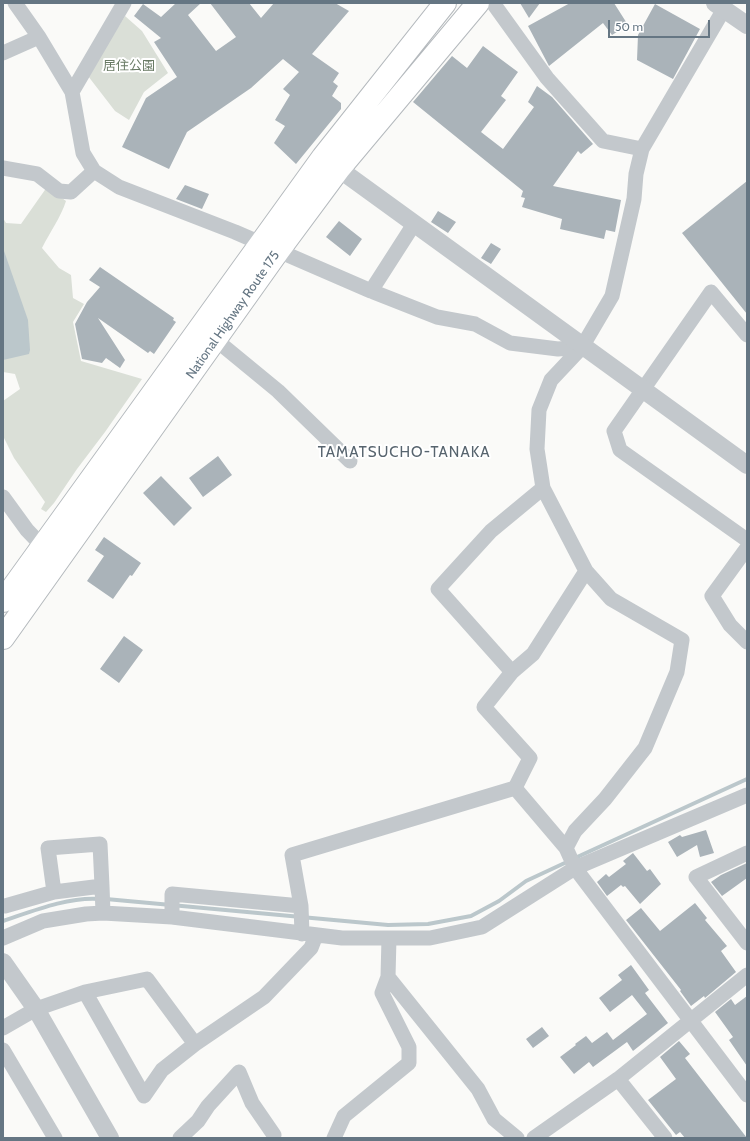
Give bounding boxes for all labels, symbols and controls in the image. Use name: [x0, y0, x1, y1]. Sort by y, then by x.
scale bar: [610, 12, 712, 38]
text: 50 m: [615, 19, 643, 34]
park label: 居住公園: [103, 58, 155, 74]
street label: National Highway Route 175: [183, 248, 283, 382]
district label: TAMATSUCHO-TANAKA: [318, 444, 490, 462]

